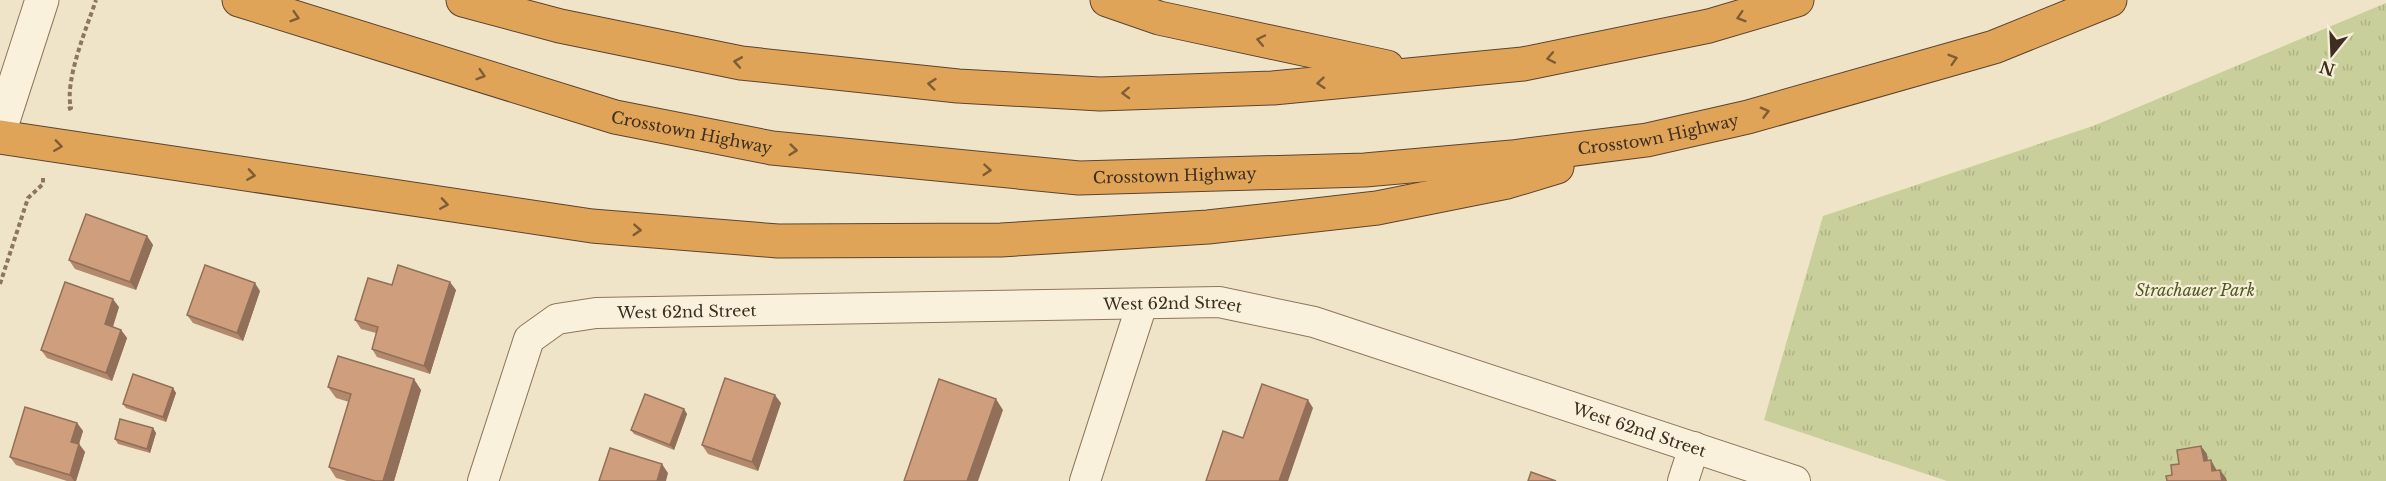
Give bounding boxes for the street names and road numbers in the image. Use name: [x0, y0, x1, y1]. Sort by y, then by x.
street label: Crosstown Highway: [610, 106, 775, 158]
street label: Crosstown Highway: [1576, 109, 1741, 159]
street label: Crosstown Highway: [1093, 163, 1258, 188]
street label: West 62nd Street: [1102, 292, 1244, 317]
street label: West 62nd Street: [616, 300, 757, 323]
street label: West 62nd Street: [1569, 398, 1709, 461]

